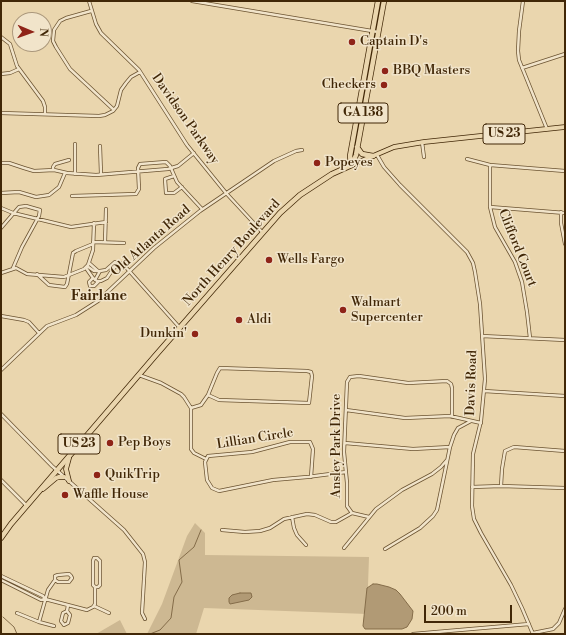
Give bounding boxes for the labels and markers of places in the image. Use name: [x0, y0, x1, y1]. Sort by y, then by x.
place label: Captain D's: [360, 34, 428, 50]
marker: Captain D's: [347, 37, 357, 47]
place label: BBQ Masters: [393, 63, 470, 79]
marker: BBQ Masters: [380, 66, 390, 76]
place label: Checkers: [322, 77, 376, 93]
marker: Checkers: [379, 80, 389, 90]
place label: Popeyes: [325, 155, 373, 171]
marker: Popeyes: [312, 158, 322, 168]
place label: Wells Fargo: [277, 252, 344, 268]
marker: Wells Fargo: [264, 255, 274, 265]
place label: Walmart Supercenter: [351, 295, 423, 326]
marker: Walmart Supercenter: [338, 305, 348, 315]
place label: Aldi: [247, 312, 271, 328]
marker: Aldi: [234, 315, 244, 325]
place label: Dunkin': [140, 326, 187, 342]
marker: Dunkin': [190, 329, 200, 339]
place label: Pep Boys: [118, 435, 171, 451]
marker: Pep Boys: [105, 438, 115, 448]
place label: QuikTrip: [105, 467, 160, 483]
marker: QuikTrip: [92, 470, 102, 480]
place label: Waffle House: [73, 487, 149, 503]
marker: Waffle House: [60, 490, 70, 500]

